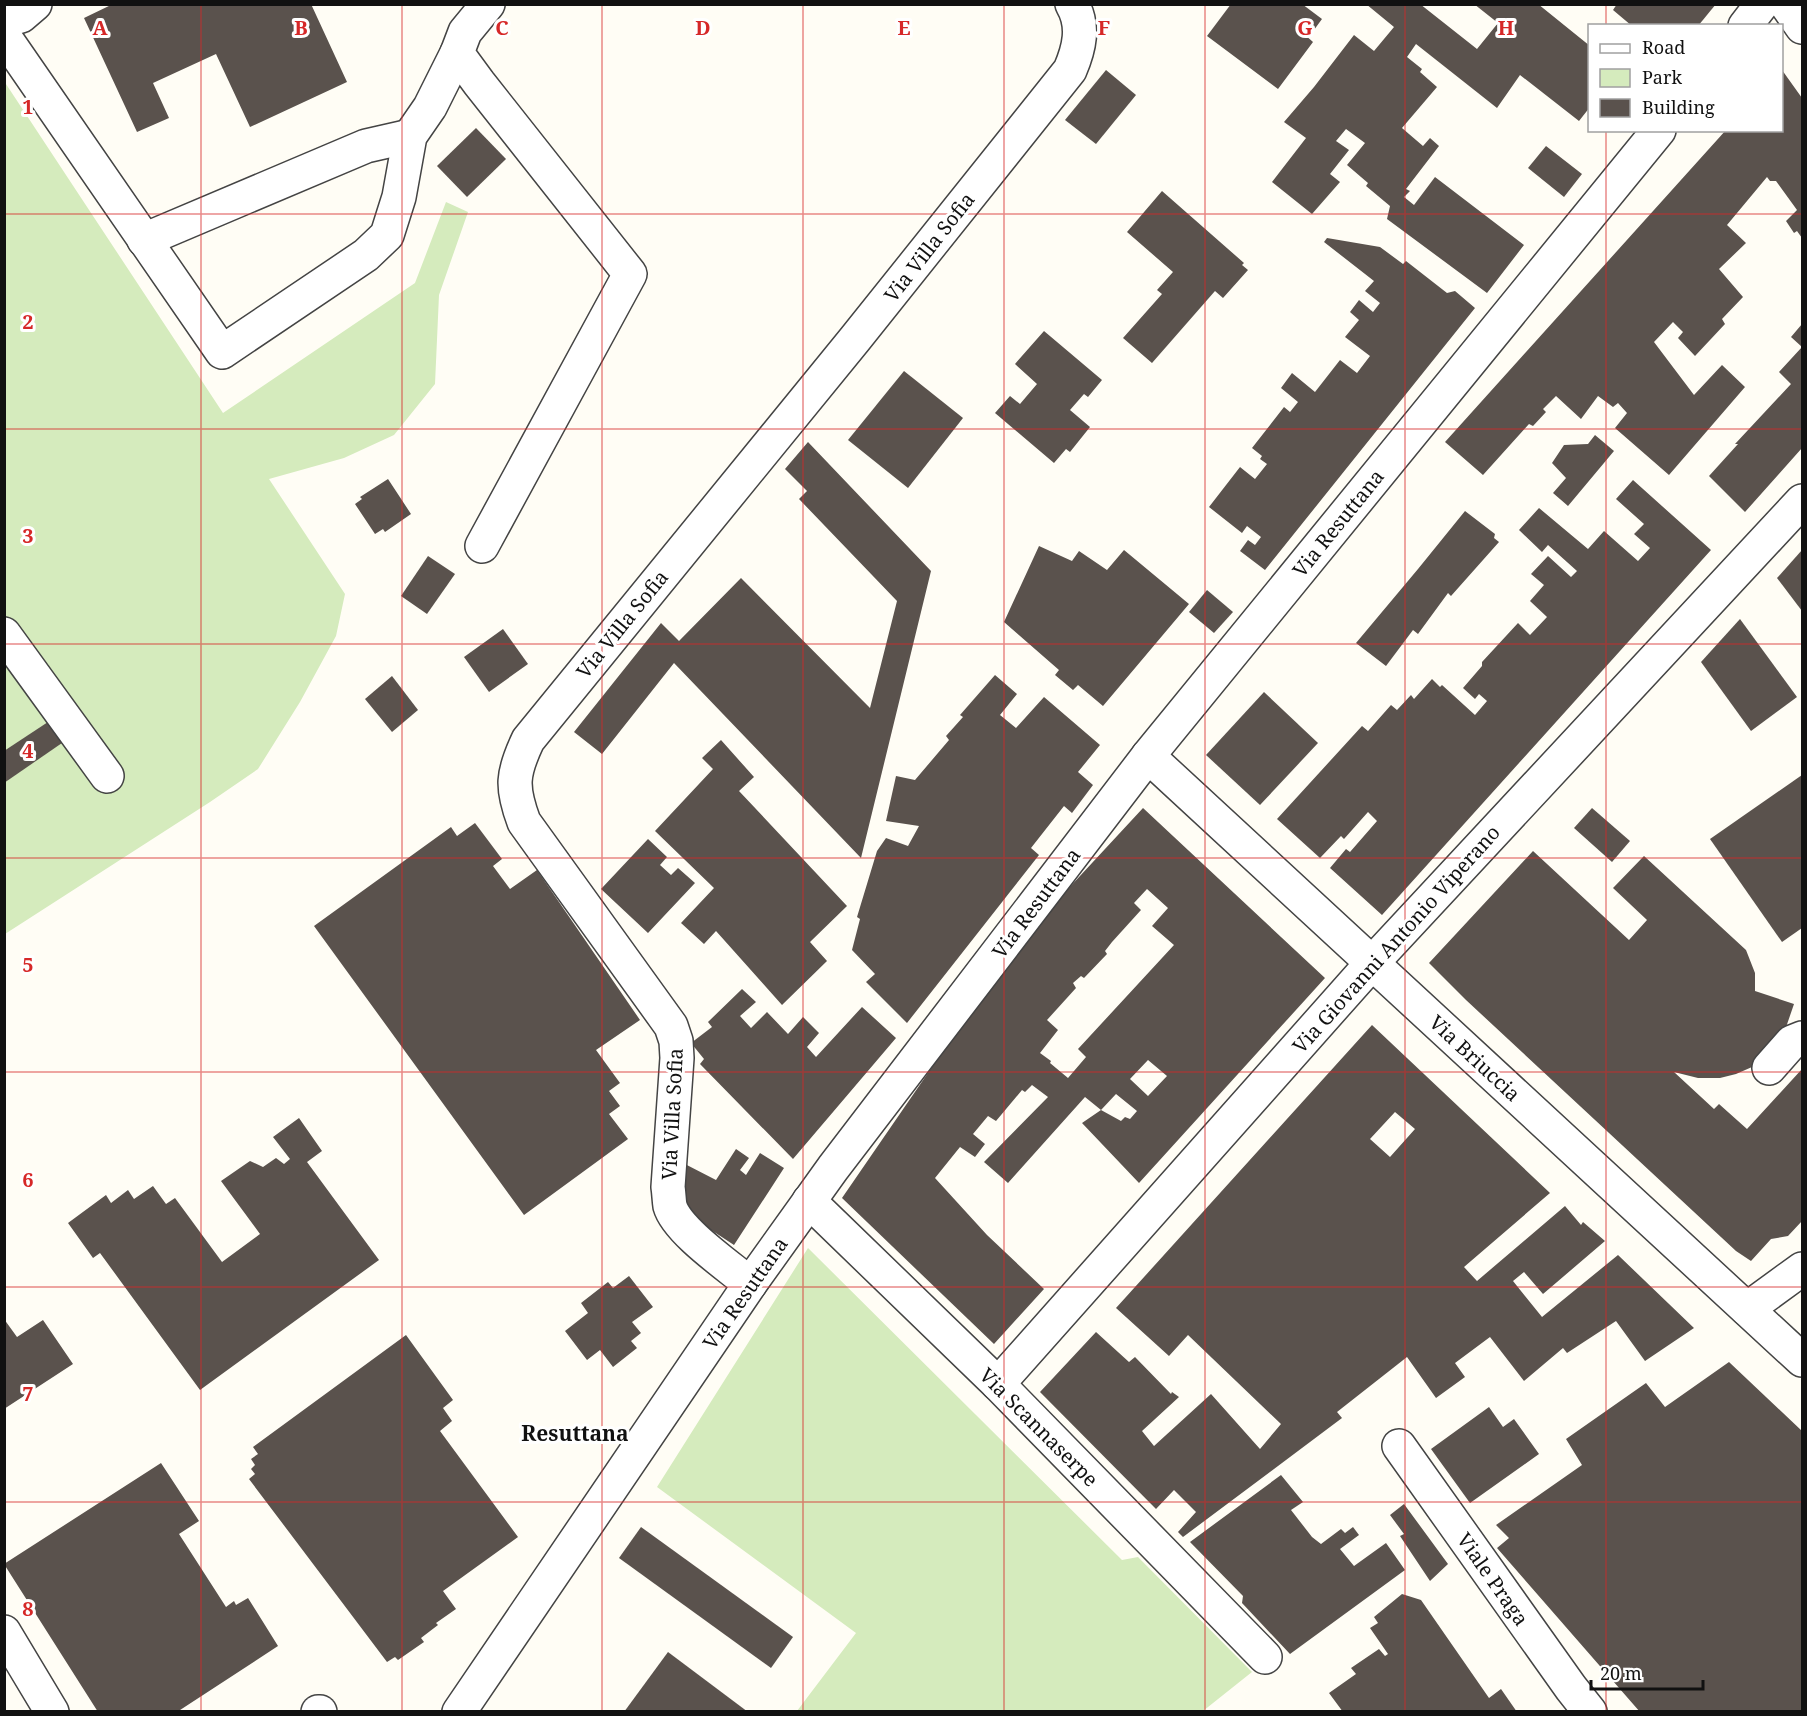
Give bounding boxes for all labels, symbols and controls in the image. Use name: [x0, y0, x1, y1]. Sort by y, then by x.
text: A: [92, 14, 108, 41]
text: B: [294, 14, 308, 41]
text: C: [495, 14, 509, 41]
text: D: [695, 14, 711, 41]
text: E: [897, 14, 911, 41]
text: F: [1098, 14, 1110, 41]
text: G: [1297, 14, 1313, 41]
text: H: [1498, 14, 1514, 41]
legend: [1588, 24, 1783, 132]
text: Road: [1642, 35, 1685, 59]
text: Park: [1642, 65, 1682, 89]
text: 1: [22, 93, 34, 120]
text: Building: [1642, 95, 1715, 119]
street label: Via Villa Sofia: [878, 187, 980, 307]
text: 2: [22, 308, 34, 335]
street label: Via Resuttana: [1286, 463, 1390, 583]
text: 3: [22, 522, 34, 549]
street label: Via Villa Sofia: [570, 564, 674, 684]
text: 4: [22, 737, 34, 764]
street label: Via Giovanni Antonio Viperano: [1286, 819, 1506, 1059]
street label: Via Resuttana: [986, 842, 1086, 964]
text: 5: [22, 951, 34, 978]
street label: Via Briuccia: [1424, 1009, 1526, 1107]
street label: Via Villa Sofia: [655, 1047, 689, 1181]
text: 6: [22, 1166, 34, 1193]
street label: Via Resuttana: [696, 1231, 794, 1355]
street label: Via Scannaserpe: [974, 1362, 1104, 1492]
text: 7: [22, 1380, 34, 1407]
district label: Resuttana: [521, 1419, 629, 1447]
street label: Viale Praga: [1451, 1527, 1535, 1631]
text: 8: [22, 1595, 34, 1622]
scale bar: [1591, 1653, 1704, 1691]
text: 20 m: [1600, 1661, 1642, 1685]

